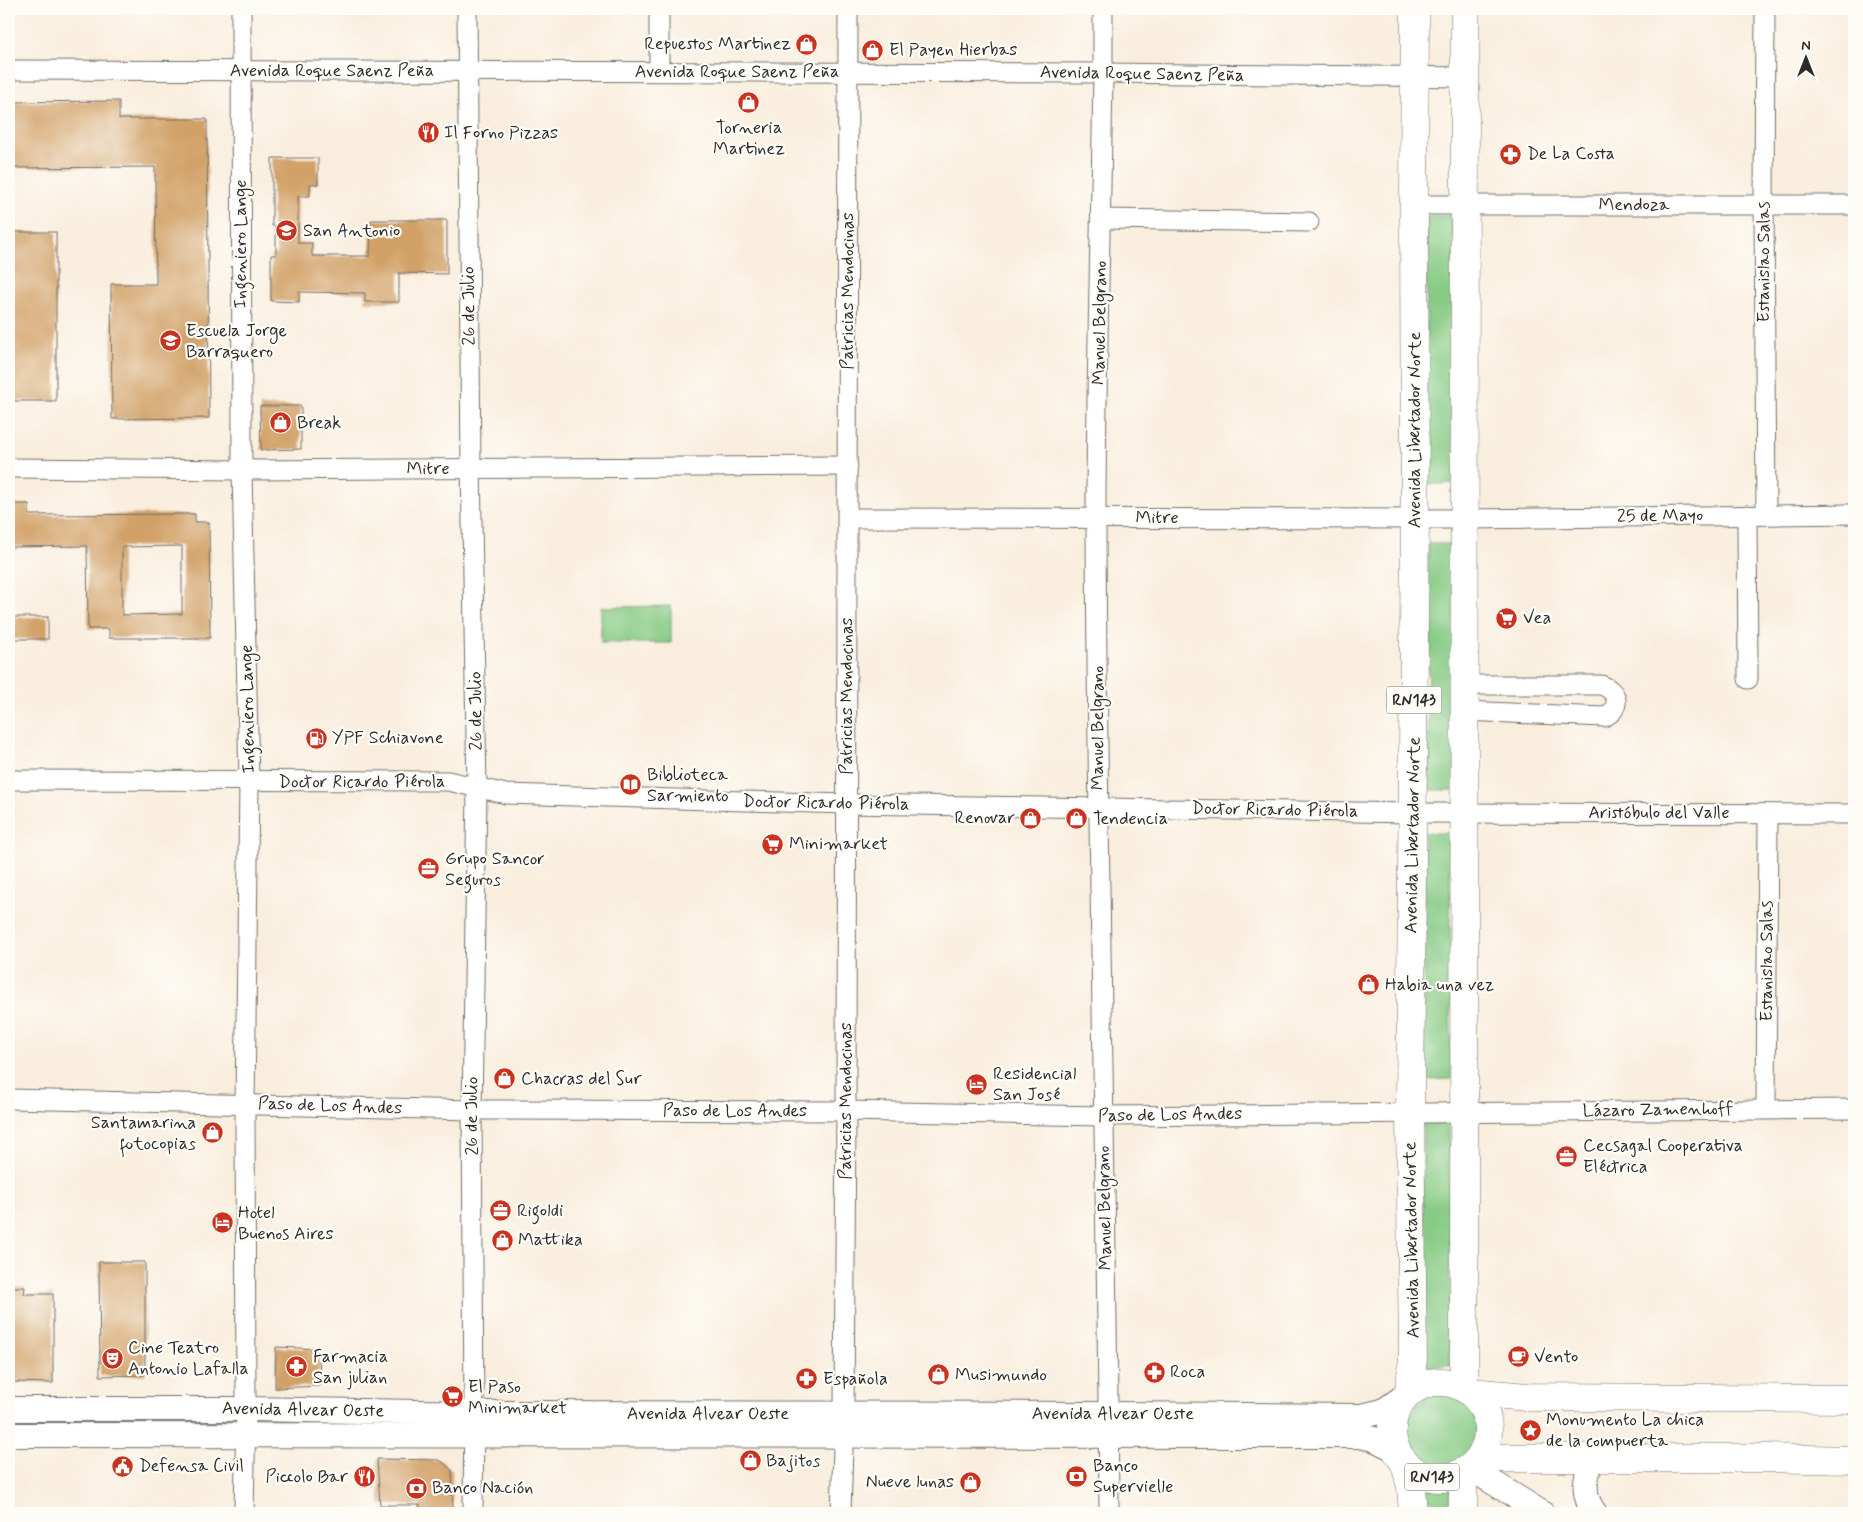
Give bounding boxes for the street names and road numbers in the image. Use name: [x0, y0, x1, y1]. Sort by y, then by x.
street label: Avenida Roque Saenz Peña: [230, 59, 434, 83]
street label: Avenida Roque Saenz Peña: [635, 60, 839, 84]
street label: Avenida Roque Saenz Peña: [1040, 60, 1244, 88]
street label: Ingeniero Lange: [229, 180, 255, 308]
street label: Mendoza: [1598, 193, 1670, 217]
street label: Estanislao Salas: [1752, 201, 1776, 323]
street label: Patricias Mendocinas: [836, 212, 860, 370]
street label: Manuel Belgrano: [1087, 260, 1114, 386]
street label: 26 de Julio: [456, 266, 482, 346]
street label: Avenida Libertador Norte: [1403, 332, 1427, 528]
street label: Mitre: [406, 457, 450, 481]
street label: 25 de Mayo: [1617, 503, 1703, 529]
street label: Mitre: [1135, 506, 1179, 530]
street label: Patricias Mendocinas: [835, 617, 859, 775]
street label: Ingeniero Lange: [235, 644, 263, 774]
street label: Manuel Belgrano: [1086, 666, 1111, 790]
street label: 26 de Julio: [463, 671, 489, 751]
road number: RN143: [1386, 686, 1442, 714]
street label: Avenida Libertador Norte: [1399, 736, 1427, 934]
street label: Doctor Ricardo Piérola: [279, 770, 445, 794]
street label: Doctor Ricardo Piérola: [742, 790, 910, 816]
street label: Doctor Ricardo Piérola: [1191, 797, 1359, 823]
street label: Aristóbulo del Valle: [1588, 801, 1730, 825]
street label: Estanislao Salas: [1755, 900, 1779, 1022]
street label: Patricias Mendocinas: [834, 1022, 858, 1180]
street label: 26 de Julio: [460, 1076, 484, 1156]
street label: Paso de Los Andes: [257, 1091, 403, 1121]
street label: Lázaro Zamenhoff: [1582, 1097, 1734, 1123]
street label: Paso de Los Andes: [663, 1099, 807, 1123]
street label: Paso de Los Andes: [1098, 1102, 1242, 1128]
street label: Avenida Libertador Norte: [1398, 1141, 1426, 1339]
street label: Manuel Belgrano: [1092, 1145, 1119, 1271]
street label: Avenida Alvear Oeste: [222, 1397, 385, 1423]
street label: Avenida Alvear Oeste: [627, 1402, 789, 1426]
street label: Avenida Alvear Oeste: [1032, 1402, 1194, 1426]
road number: RN143: [1404, 1464, 1460, 1490]

